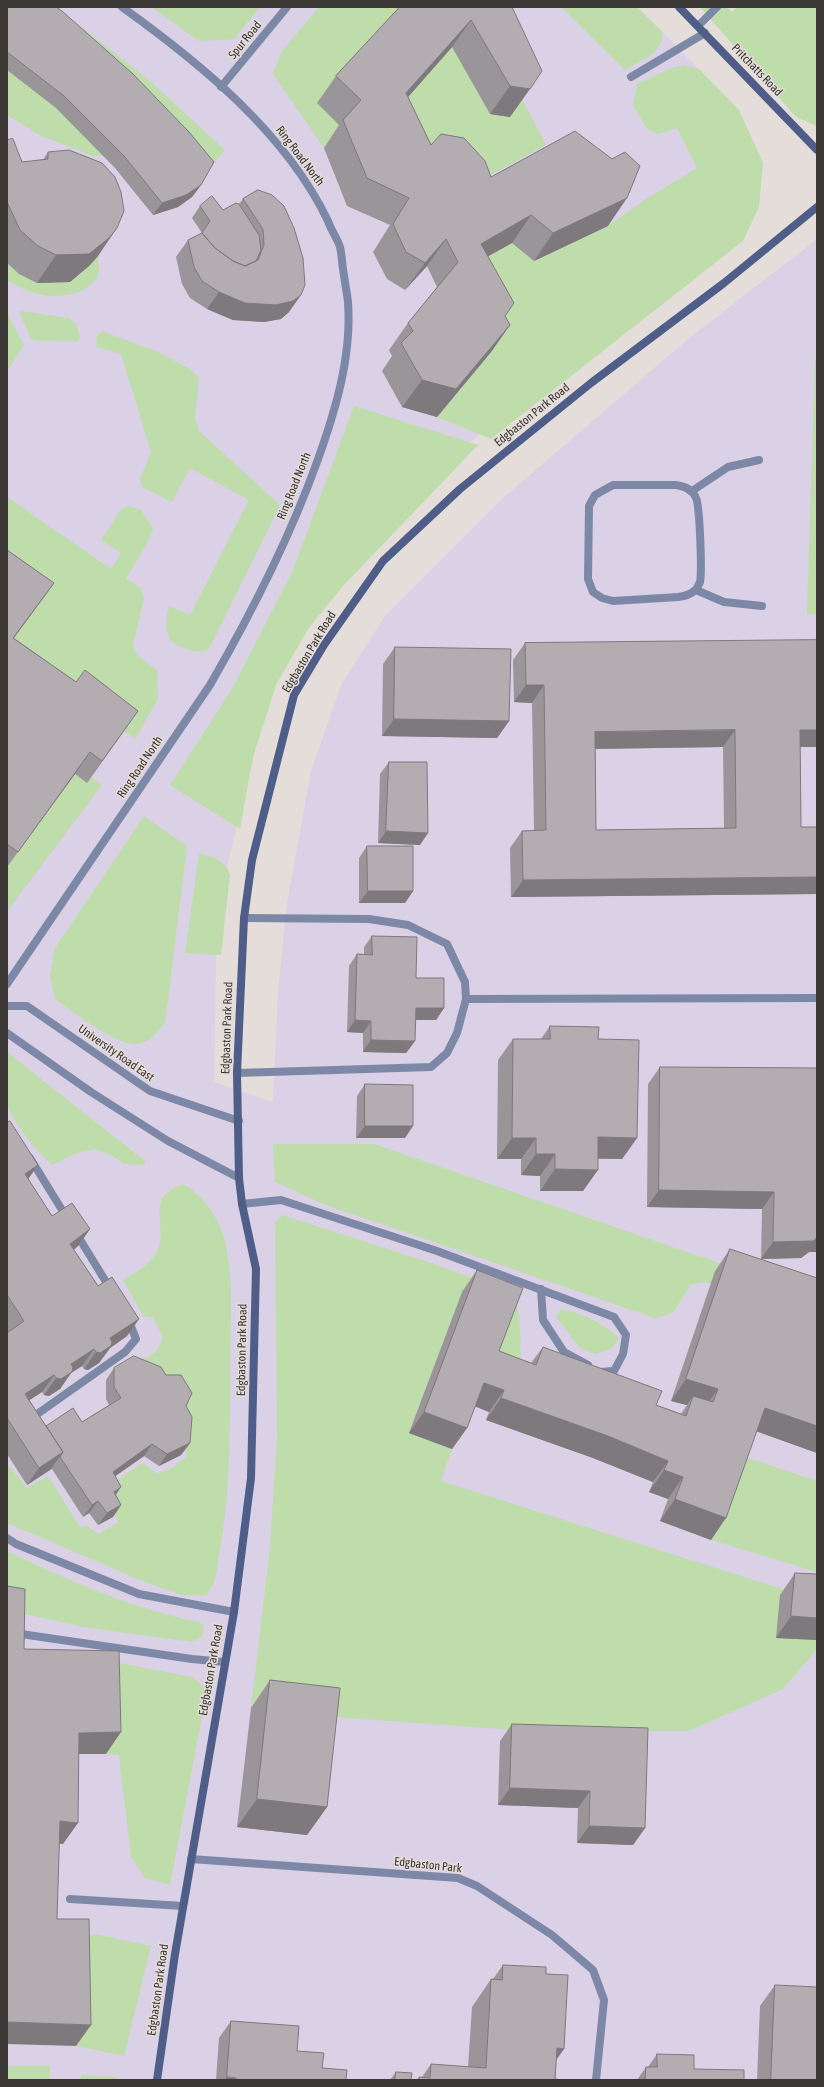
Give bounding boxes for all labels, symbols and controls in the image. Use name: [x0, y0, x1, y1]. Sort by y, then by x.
street label: Spur Road: [225, 18, 265, 62]
street label: Pritchatts Road: [729, 41, 785, 99]
street label: Ring Road North: [273, 123, 327, 189]
street label: Edgbaston Park Road: [492, 380, 572, 450]
street label: Ring Road North: [274, 450, 314, 522]
street label: Edgbaston Park Road: [279, 609, 339, 695]
street label: Ring Road North: [114, 733, 166, 801]
street label: Edgbaston Park Road: [218, 982, 236, 1074]
street label: University Road East: [75, 1021, 157, 1085]
street label: Edgbaston Park Road: [234, 1304, 250, 1396]
street label: Edgbaston Park Road: [196, 1623, 226, 1717]
street label: Edgbaston Park: [393, 1854, 463, 1876]
street label: Edgbaston Park Road: [144, 1943, 172, 2037]

